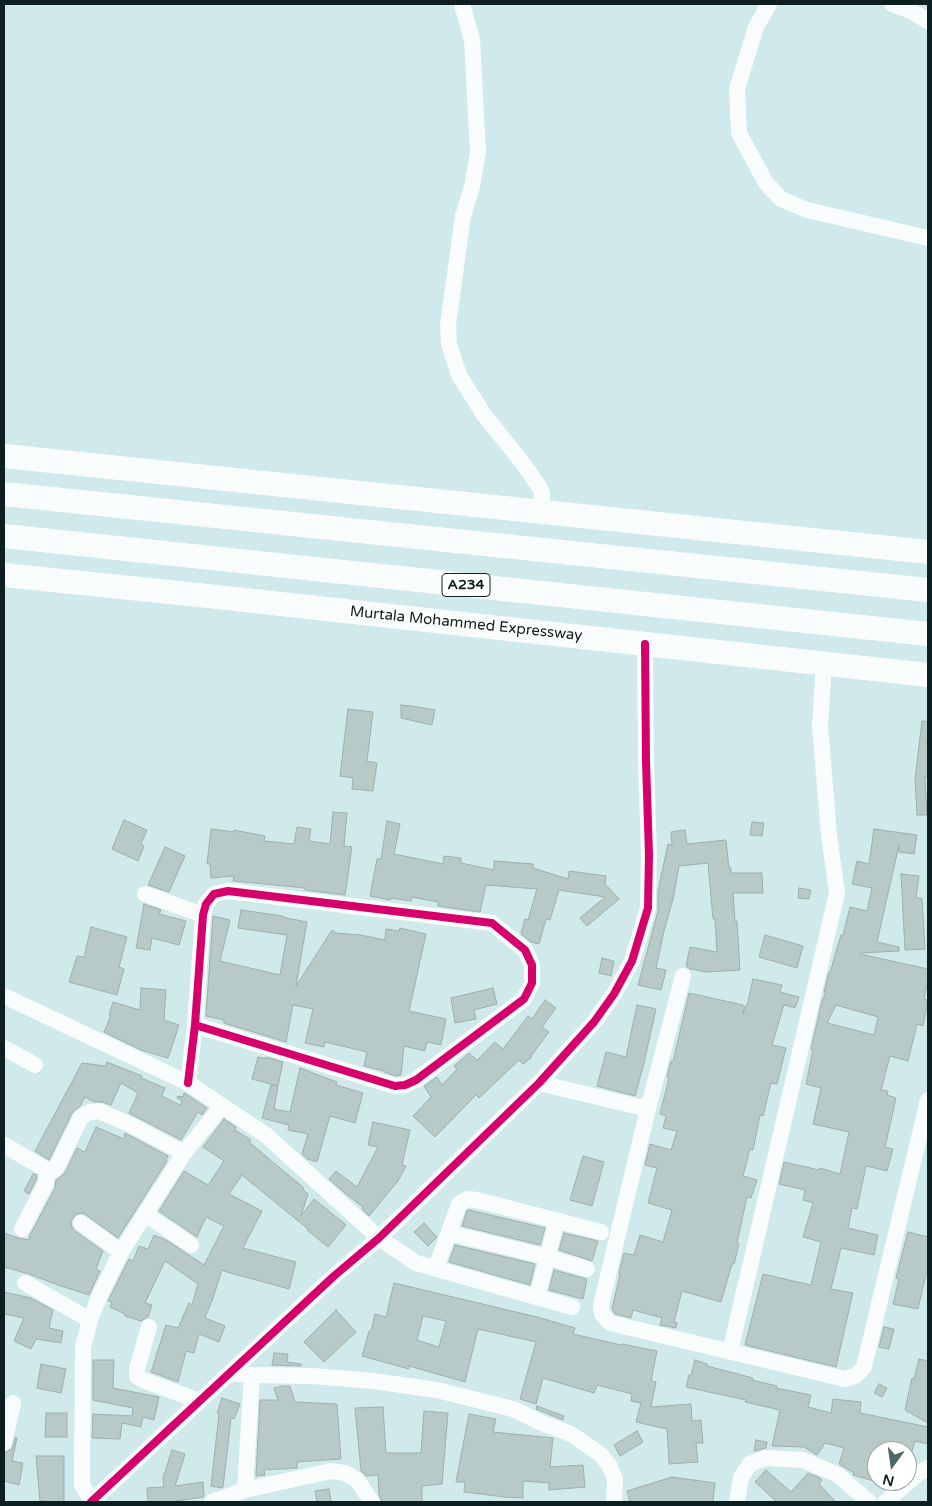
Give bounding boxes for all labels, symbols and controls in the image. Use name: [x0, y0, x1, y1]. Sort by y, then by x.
road number: A234: [442, 574, 490, 596]
street label: Murtala Mohammed Expressway: [349, 603, 583, 645]
north arrow: [867, 1441, 917, 1491]
text: N: [881, 1470, 896, 1490]

